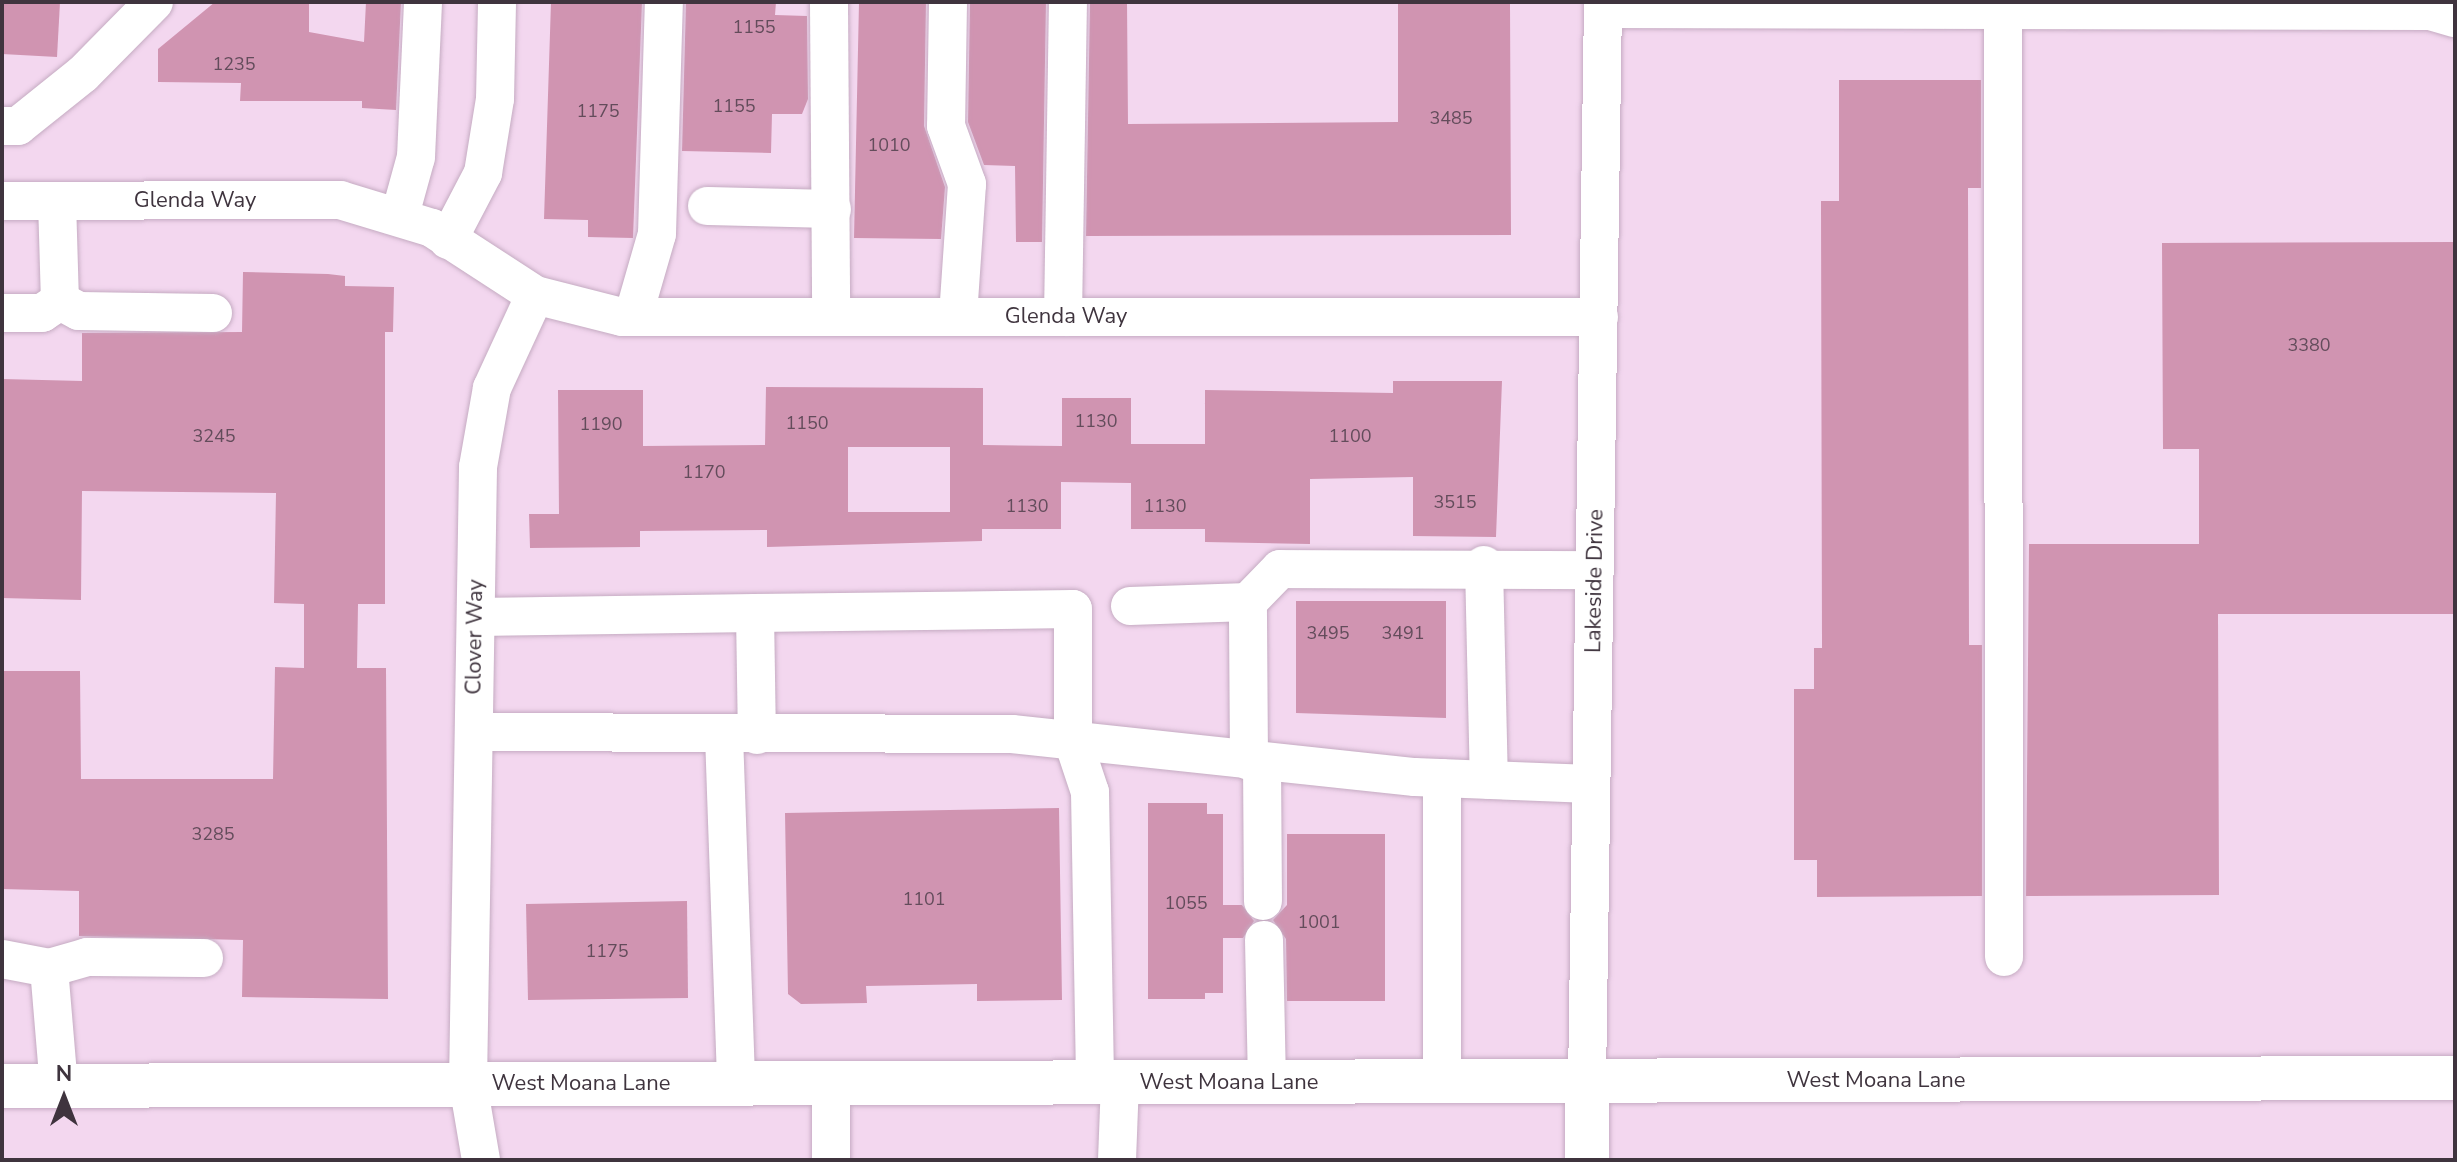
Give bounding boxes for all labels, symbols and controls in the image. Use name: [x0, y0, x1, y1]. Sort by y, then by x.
house number: 1155: [732, 16, 776, 38]
house number: 1235: [212, 53, 256, 75]
house number: 1155: [712, 95, 756, 117]
house number: 1175: [576, 100, 620, 122]
house number: 3485: [1429, 107, 1473, 129]
house number: 1010: [867, 134, 911, 156]
street label: Glenda Way: [134, 188, 256, 214]
street label: Glenda Way: [1005, 304, 1127, 330]
house number: 3380: [2287, 334, 2331, 356]
house number: 1130: [1074, 410, 1118, 432]
house number: 1150: [785, 412, 829, 434]
house number: 1190: [579, 413, 623, 435]
house number: 3245: [192, 425, 236, 447]
house number: 1100: [1328, 425, 1372, 447]
house number: 1170: [682, 461, 726, 483]
house number: 3515: [1433, 491, 1477, 513]
house number: 1130: [1005, 495, 1049, 517]
house number: 1130: [1143, 495, 1187, 517]
street label: Lakeside Drive: [1581, 509, 1609, 653]
street label: Clover Way: [461, 579, 489, 695]
house number: 3495: [1306, 622, 1350, 644]
house number: 3491: [1381, 622, 1425, 644]
house number: 3285: [191, 823, 235, 845]
house number: 1101: [902, 888, 946, 910]
house number: 1055: [1164, 892, 1208, 914]
house number: 1001: [1297, 911, 1341, 933]
house number: 1175: [585, 940, 629, 962]
north arrow: [24, 1058, 104, 1138]
text: N: [56, 1059, 72, 1089]
street label: West Moana Lane: [1787, 1068, 1965, 1094]
street label: West Moana Lane: [1140, 1070, 1318, 1096]
street label: West Moana Lane: [492, 1071, 670, 1097]

